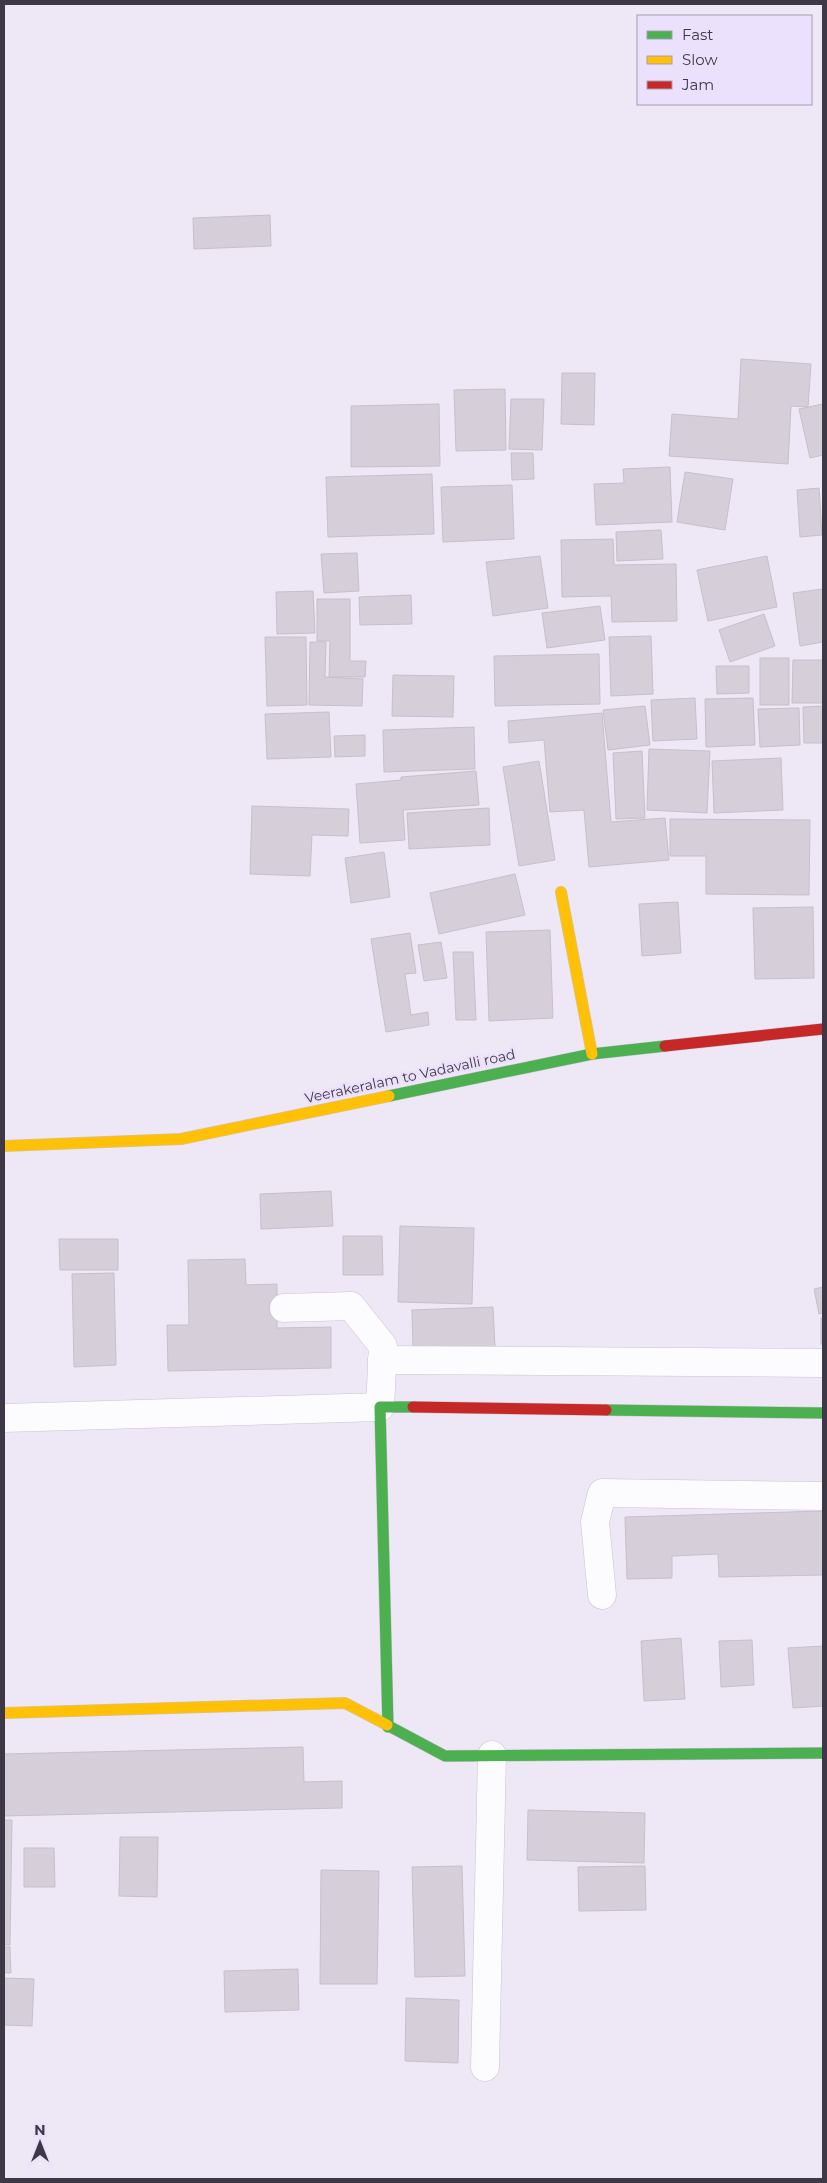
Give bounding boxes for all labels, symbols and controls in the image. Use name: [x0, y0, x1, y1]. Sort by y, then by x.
legend: [637, 15, 812, 105]
text: Fast: [682, 25, 713, 44]
text: Slow: [682, 50, 718, 69]
text: Jam: [681, 75, 714, 94]
street label: Veerakeralam to Vadavalli road: [303, 1045, 517, 1107]
north arrow: [15, 2118, 65, 2168]
text: N: [34, 2121, 46, 2139]

